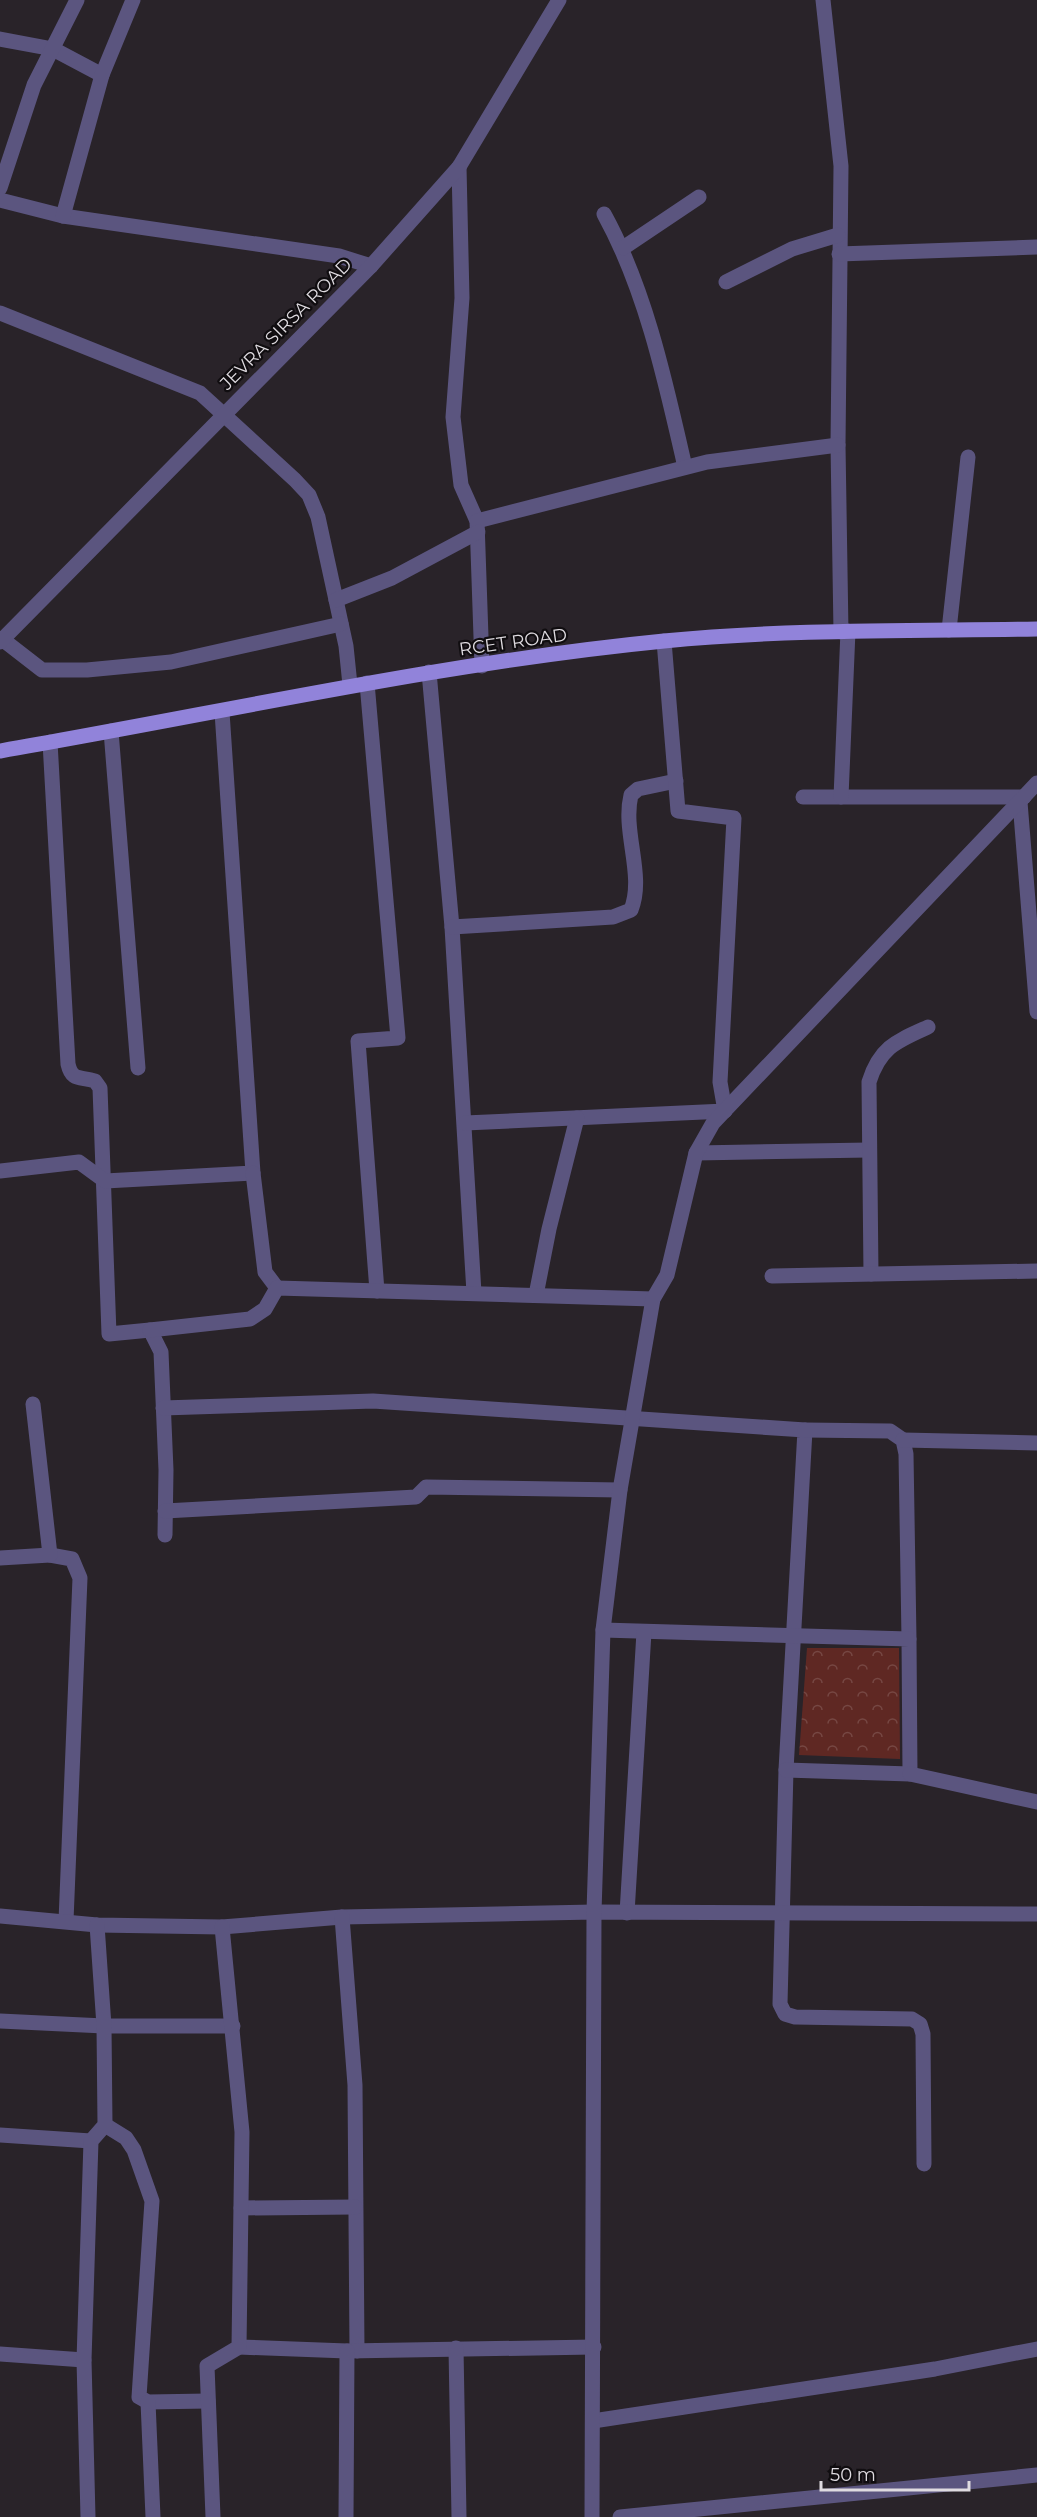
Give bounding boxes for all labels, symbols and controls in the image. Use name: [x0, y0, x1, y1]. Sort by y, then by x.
street label: JEVRA SIRSA ROAD: [215, 253, 357, 395]
street label: RCET ROAD: [458, 624, 568, 660]
scale bar: [821, 2454, 970, 2492]
text: 50 m: [830, 2464, 876, 2486]

